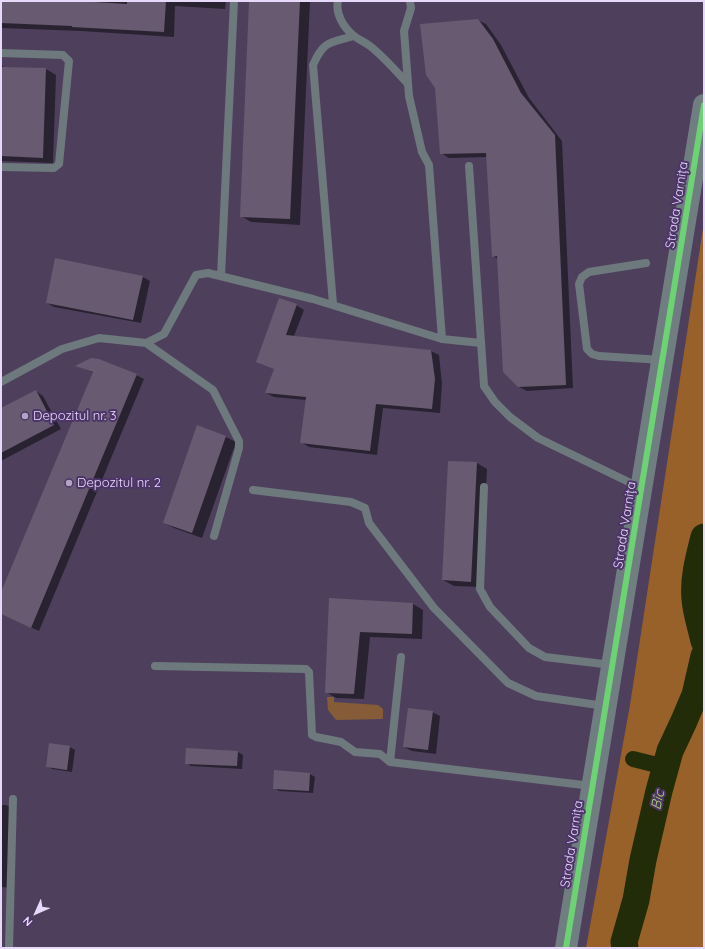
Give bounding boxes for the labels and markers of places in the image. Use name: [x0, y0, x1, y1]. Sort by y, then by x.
place label: Depozitul nr. 3: [33, 408, 117, 424]
marker: Depozitul nr. 3: [20, 411, 30, 421]
place label: Depozitul nr. 2: [77, 475, 161, 491]
marker: Depozitul nr. 2: [64, 478, 74, 488]

